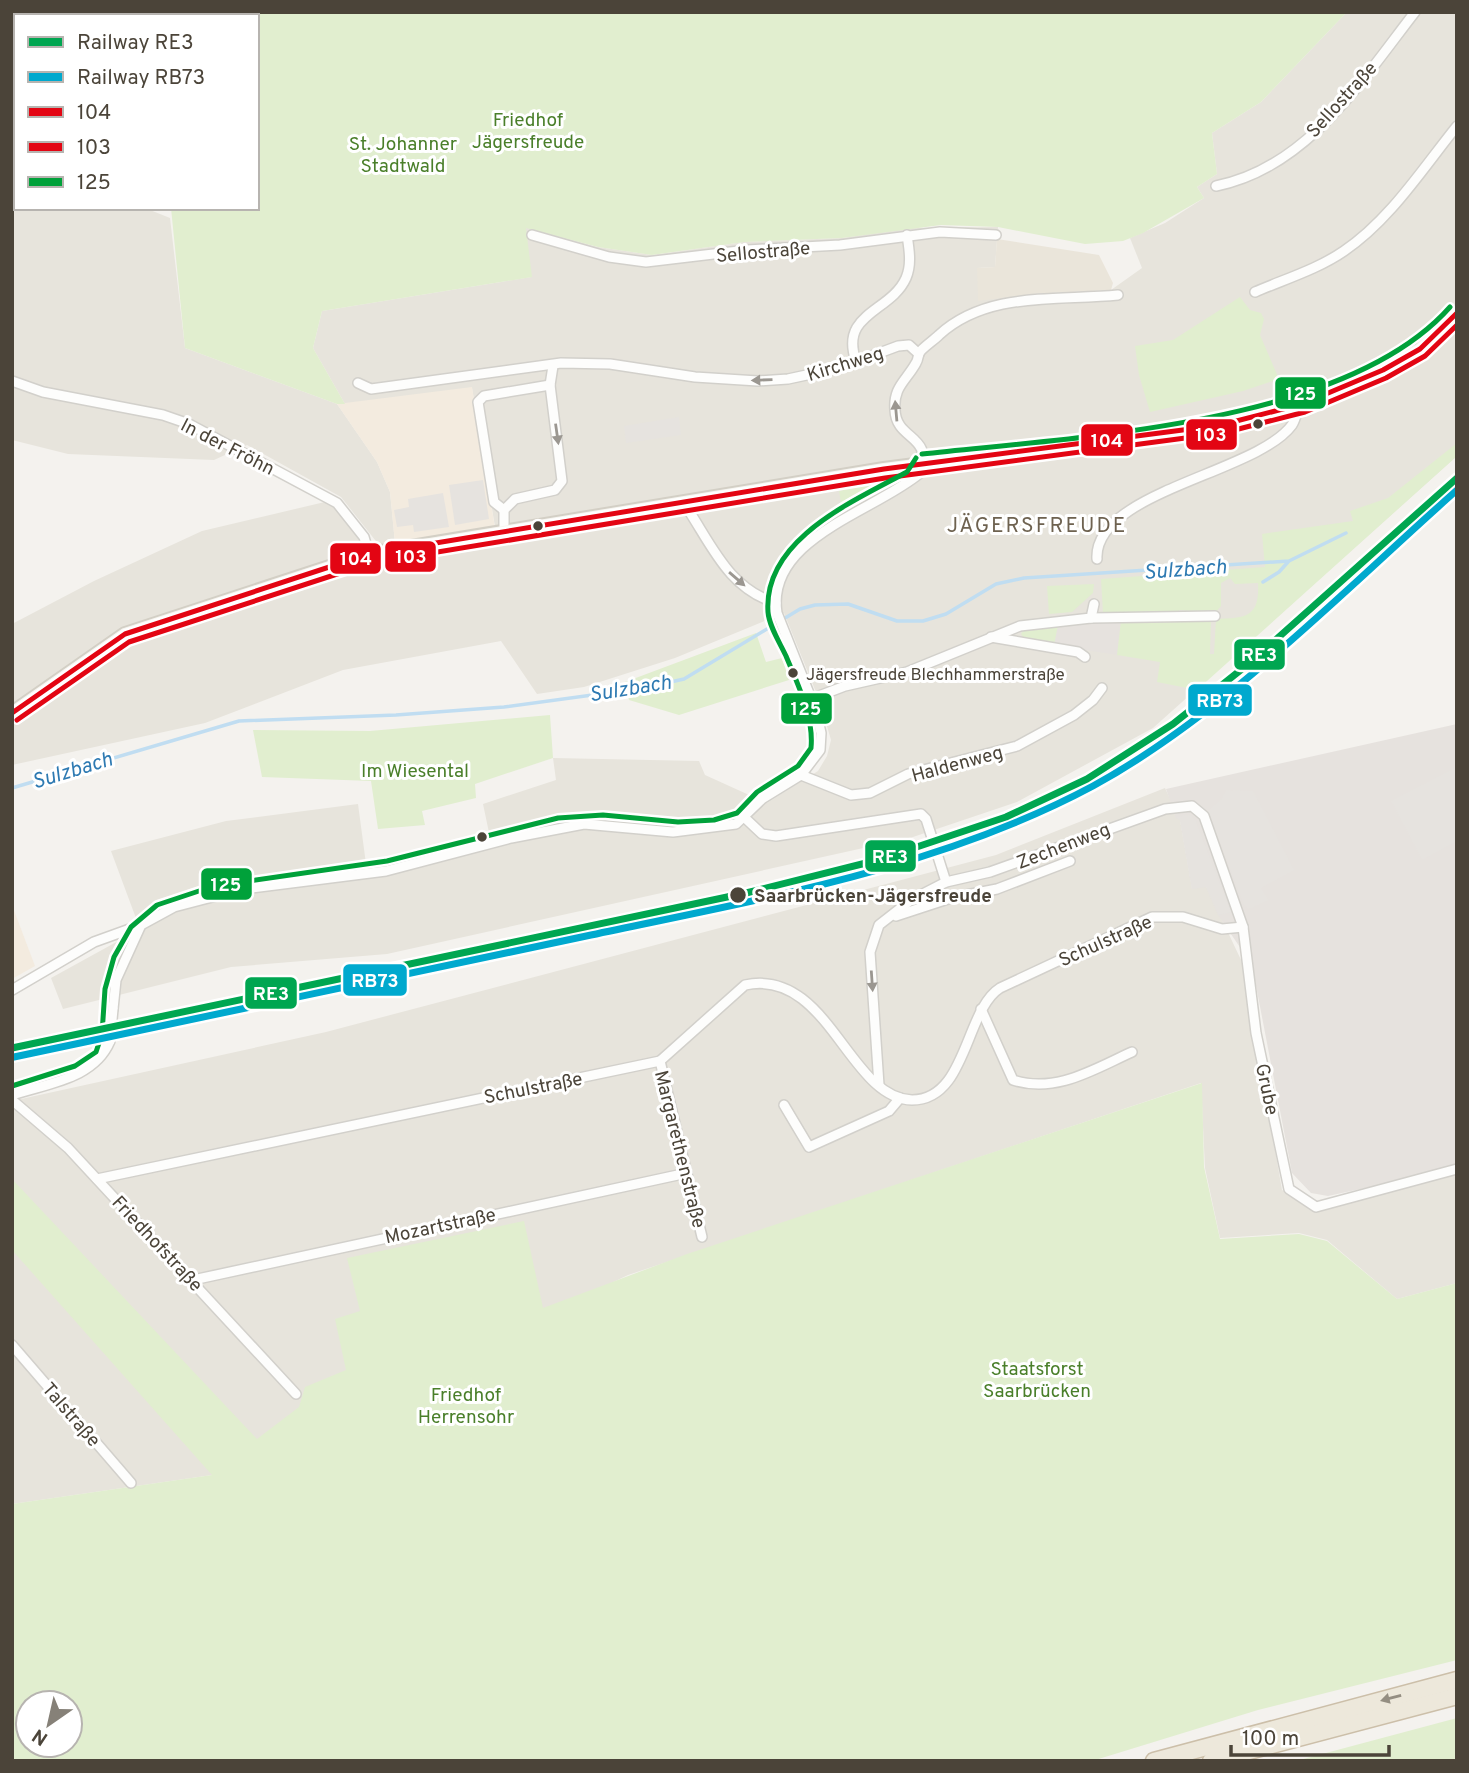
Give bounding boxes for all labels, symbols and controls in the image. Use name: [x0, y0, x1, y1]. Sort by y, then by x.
legend: [14, 14, 259, 210]
text: Railway RE3: [77, 30, 194, 57]
street label: Sellostraße: [1302, 57, 1383, 143]
text: Railway RB73: [77, 65, 205, 92]
text: 104: [77, 100, 111, 127]
park label: Friedhof Jägersfreude: [472, 109, 584, 155]
park label: St. Johanner Stadtwald: [349, 133, 458, 179]
text: 103: [77, 135, 111, 162]
text: 125: [77, 170, 111, 197]
street label: Sellostraße: [715, 237, 811, 269]
street label: Kirchweg: [804, 342, 887, 388]
one-way arrow: [751, 374, 773, 386]
line badge: 125: [1274, 376, 1327, 410]
text: 125: [1286, 383, 1316, 407]
one-way arrow: [890, 400, 901, 422]
street label: In der Fröhn: [176, 414, 278, 482]
unlabelled marker: [1251, 417, 1265, 431]
line badge: 103: [1185, 418, 1238, 451]
one-way arrow: [551, 423, 562, 445]
line badge: 104: [1080, 423, 1134, 457]
text: 103: [1195, 424, 1227, 448]
text: 104: [1091, 430, 1123, 454]
district label: JÄGERSFREUDE: [947, 513, 1127, 540]
unlabelled marker: [531, 519, 545, 533]
line badge: 103: [384, 540, 437, 573]
line badge: 104: [329, 542, 382, 575]
text: 103: [395, 546, 427, 570]
text: 104: [340, 548, 372, 572]
water label: Sulzbach: [1143, 554, 1228, 587]
one-way arrow: [728, 571, 746, 587]
line badge: RE3: [1233, 638, 1286, 671]
text: RE3: [1241, 644, 1277, 668]
place label: Jägersfreude Blechhammerstraße: [806, 665, 1065, 687]
marker: Jägersfreude Blechhammerstraße: [786, 666, 800, 680]
water label: Sulzbach: [587, 670, 674, 709]
line badge: RB73: [1187, 683, 1253, 717]
text: RB73: [1196, 690, 1244, 714]
line badge: 125: [780, 692, 833, 725]
text: 125: [791, 698, 821, 722]
street label: Haldenweg: [909, 741, 1006, 789]
water label: Sulzbach: [29, 746, 117, 796]
park label: Im Wiesental: [361, 760, 469, 784]
street label: Zechenweg: [1013, 818, 1114, 876]
unlabelled marker: [475, 830, 489, 844]
line badge: RE3: [864, 839, 917, 873]
text: RE3: [872, 846, 908, 870]
line badge: 125: [200, 867, 253, 901]
text: 125: [211, 874, 241, 898]
marker: Saarbrücken-Jägersfreude: [728, 885, 748, 905]
place label: Saarbrücken-Jägersfreude: [754, 885, 992, 909]
street label: Schulstraße: [1055, 911, 1156, 973]
line badge: RB73: [342, 963, 408, 997]
text: RB73: [351, 970, 399, 994]
one-way arrow: [867, 970, 878, 992]
line badge: RE3: [244, 976, 298, 1010]
text: RE3: [253, 983, 289, 1007]
street label: Grube: [1249, 1061, 1283, 1117]
street label: Schulstraße: [482, 1068, 585, 1110]
street label: Margarethenstraße: [648, 1068, 710, 1231]
street label: Friedhofstraße: [106, 1191, 207, 1297]
street label: Mozartstraße: [383, 1203, 498, 1250]
park label: Staatsforst Saarbrücken: [983, 1358, 1091, 1404]
street label: Talstraße: [36, 1378, 105, 1453]
park label: Friedhof Herrensohr: [418, 1384, 515, 1430]
north arrow: [14, 1689, 84, 1759]
one-way arrow: [1380, 1693, 1402, 1704]
scale bar: [1231, 1714, 1388, 1758]
text: N: [28, 1723, 53, 1750]
text: 100 m: [1242, 1726, 1299, 1753]

